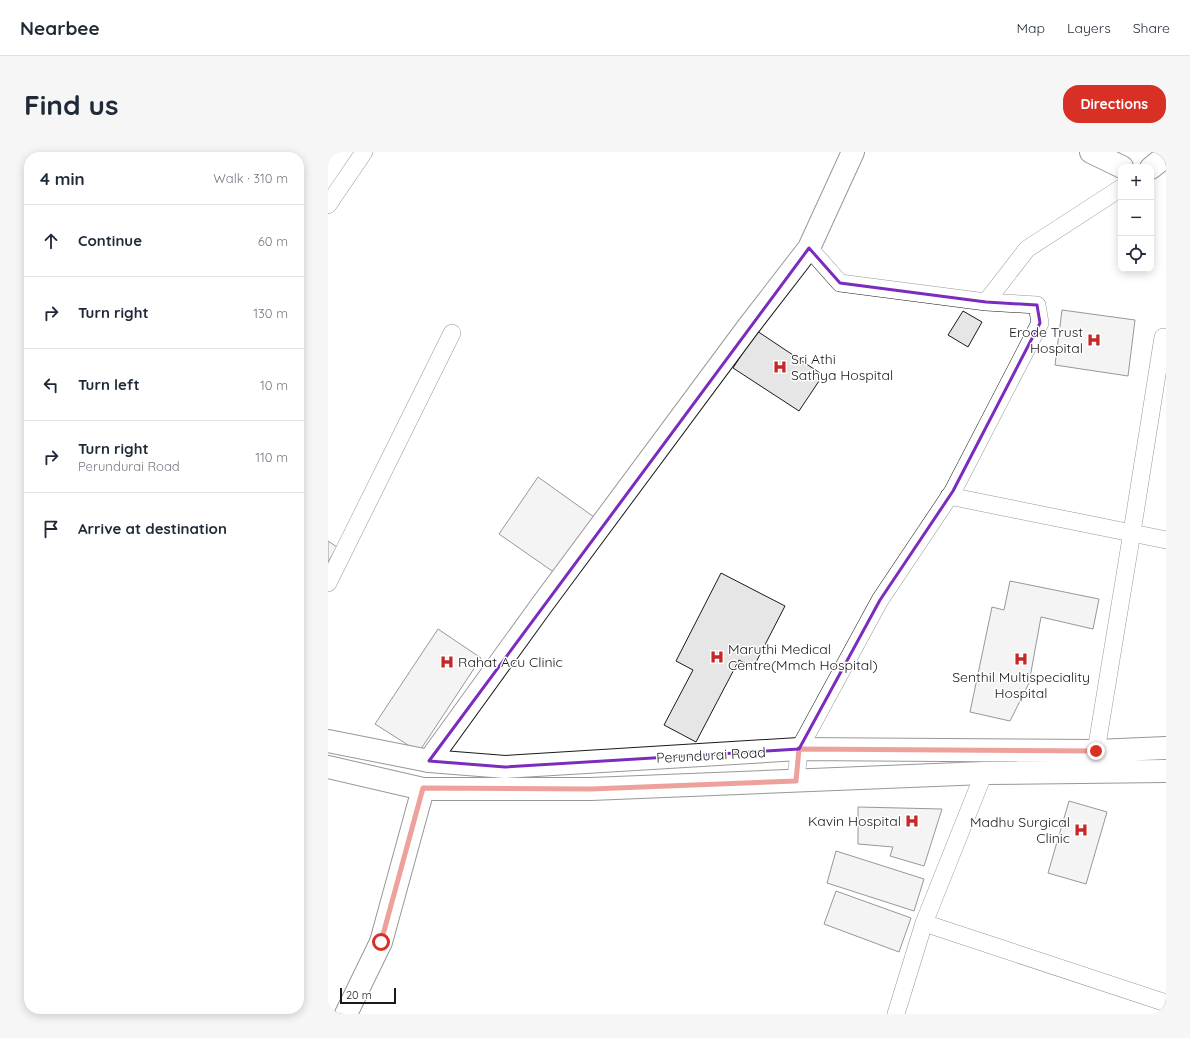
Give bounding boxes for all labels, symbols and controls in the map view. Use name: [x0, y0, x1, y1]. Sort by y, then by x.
text: Nearbee: [20, 16, 100, 40]
text: Map: [1016, 19, 1045, 37]
text: Layers: [1067, 19, 1111, 37]
text: Share: [1133, 19, 1170, 37]
button: Directions: [1063, 85, 1166, 123]
text: Find us: [24, 87, 118, 122]
map controls: [1118, 164, 1154, 272]
button: +: [1118, 164, 1154, 200]
text: 4 min: [40, 168, 85, 189]
text: Walk · 310 m: [213, 170, 288, 186]
button: −: [1118, 200, 1154, 236]
icon: ahead: [40, 230, 62, 252]
text: Continue: [78, 231, 142, 250]
text: 60 m: [258, 233, 288, 249]
button: locate: [1118, 236, 1154, 272]
icon: right: [40, 302, 62, 324]
text: Turn right: [78, 303, 149, 322]
text: 130 m: [253, 305, 288, 321]
place label: Erode Trust Hospital: [1009, 323, 1083, 357]
hospital icon: Erode Trust Hospital: [1086, 332, 1102, 348]
place label: Sri Athi Sathya Hospital: [791, 350, 893, 384]
hospital icon: Sri Athi Sathya Hospital: [772, 359, 788, 375]
icon: left: [40, 374, 62, 396]
text: Turn left: [78, 375, 140, 394]
text: 10 m: [260, 377, 288, 393]
text: Turn right: [78, 439, 149, 458]
icon: right: [40, 446, 62, 468]
text: 110 m: [255, 449, 288, 465]
text: Perundurai Road: [78, 458, 180, 474]
icon: arrive: [40, 518, 62, 540]
text: Arrive at destination: [78, 519, 227, 538]
place label: Maruthi Medical Centre(Mmch Hospital): [728, 640, 878, 674]
hospital icon: Maruthi Medical Centre(Mmch Hospital): [709, 649, 725, 665]
hospital icon: Senthil Multispeciality Hospital: [1013, 651, 1029, 667]
place label: Rahat Acu Clinic: [458, 653, 563, 671]
hospital icon: Rahat Acu Clinic: [439, 654, 455, 670]
place label: Senthil Multispeciality Hospital: [952, 668, 1090, 702]
route end: [1087, 742, 1105, 760]
street label: Perundurai Road: [656, 743, 766, 767]
place label: Kavin Hospital: [808, 812, 901, 830]
hospital icon: Kavin Hospital: [904, 813, 920, 829]
place label: Madhu Surgical Clinic: [970, 813, 1070, 847]
hospital icon: Madhu Surgical Clinic: [1073, 822, 1089, 838]
route start: [372, 933, 390, 951]
scale bar: [340, 986, 396, 1005]
text: 20 m: [346, 988, 372, 1002]

